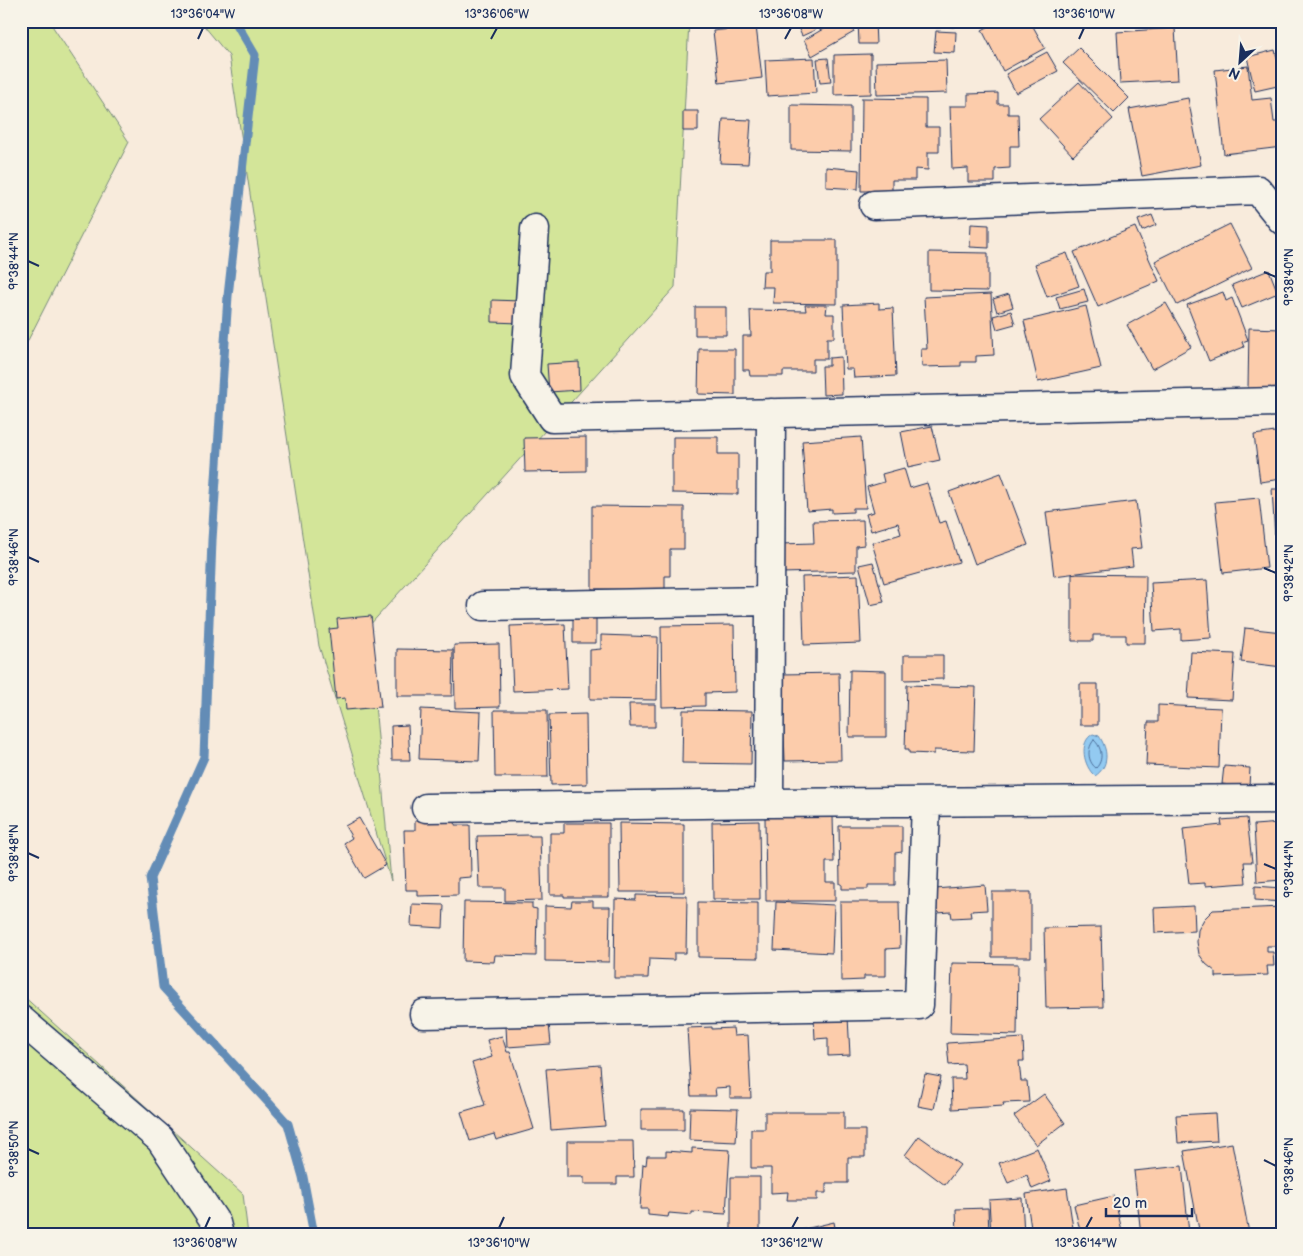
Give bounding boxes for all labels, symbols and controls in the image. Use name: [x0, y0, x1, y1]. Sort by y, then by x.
text: 13°36'04"W: [171, 7, 235, 22]
text: 13°36'06"W: [465, 7, 529, 22]
text: 13°36'08"W: [759, 7, 823, 22]
text: 13°36'10"W: [1053, 7, 1115, 22]
north arrow: [1216, 38, 1266, 88]
text: N: [1226, 63, 1243, 83]
text: 9°38'44"N: [7, 232, 22, 290]
text: 9°38'40"N: [1282, 248, 1297, 306]
text: 9°38'46"N: [7, 528, 22, 586]
text: 9°38'42"N: [1282, 544, 1297, 602]
text: 9°38'48"N: [7, 824, 22, 882]
text: 9°38'44"N: [1282, 840, 1297, 898]
text: 9°38'50"N: [7, 1121, 22, 1177]
text: 9°38'46"N: [1282, 1137, 1297, 1195]
scale bar: [1106, 1186, 1192, 1218]
text: 20 m: [1113, 1194, 1147, 1213]
text: 13°36'08"W: [173, 1236, 237, 1251]
text: 13°36'10"W: [468, 1236, 530, 1251]
text: 13°36'12"W: [761, 1236, 823, 1251]
text: 13°36'14"W: [1055, 1236, 1117, 1251]

